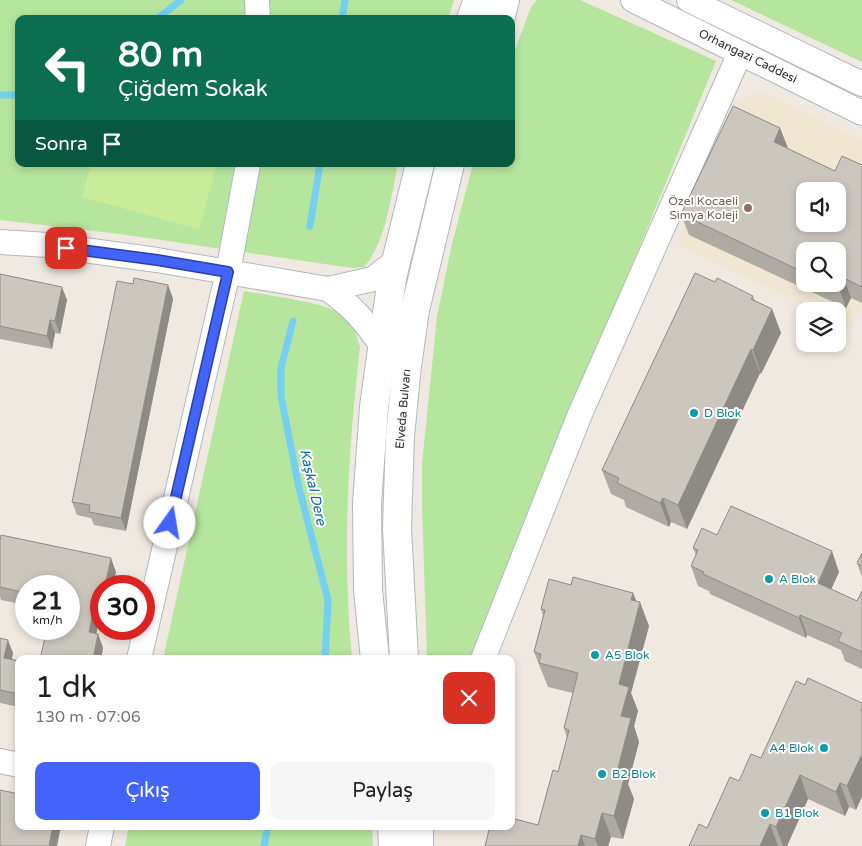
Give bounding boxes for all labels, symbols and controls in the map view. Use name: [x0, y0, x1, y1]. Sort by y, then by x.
street label: Orhangazi Caddesi: [697, 26, 800, 86]
text: 80 m: [118, 34, 203, 76]
icon: left: [35, 35, 100, 100]
text: Çiğdem Sokak: [118, 76, 268, 102]
icon: arrive: [98, 130, 126, 158]
text: Sonra: [35, 133, 88, 155]
map controls: [796, 182, 846, 352]
button: sound: [796, 182, 846, 232]
place label: Özel Kocaeli Simya Koleji: [668, 194, 738, 222]
marker: Özel Kocaeli Simya Koleji: [742, 202, 754, 214]
pin: [45, 227, 87, 269]
icon: arrive: [52, 234, 80, 262]
button: search: [796, 242, 846, 292]
button: layers: [796, 302, 846, 352]
street label: Elveda Bulvarı: [393, 368, 413, 450]
place label: D Blok: [704, 406, 742, 420]
marker: D Blok: [688, 407, 700, 419]
water label: Kaşkal Dere: [296, 447, 330, 528]
position arrow: [143, 496, 195, 548]
place label: A Blok: [779, 572, 817, 586]
marker: A Blok: [763, 573, 775, 585]
speed limit sign: 30: [90, 575, 155, 640]
text: 21: [32, 586, 63, 616]
text: km/h: [32, 613, 63, 627]
place label: A5 Blok: [605, 648, 650, 662]
marker: A5 Blok: [589, 649, 601, 661]
text: 1 dk: [35, 669, 97, 706]
button: close: [443, 672, 495, 724]
text: 130 m · 07:06: [35, 707, 141, 727]
place label: A4 Blok: [769, 741, 814, 755]
marker: A4 Blok: [818, 742, 830, 754]
button: Çıkış: [35, 762, 260, 820]
button: Paylaş: [270, 762, 495, 820]
place label: B2 Blok: [612, 767, 656, 781]
marker: B2 Blok: [596, 768, 608, 780]
place label: B1 Blok: [775, 806, 819, 820]
marker: B1 Blok: [759, 807, 771, 819]

